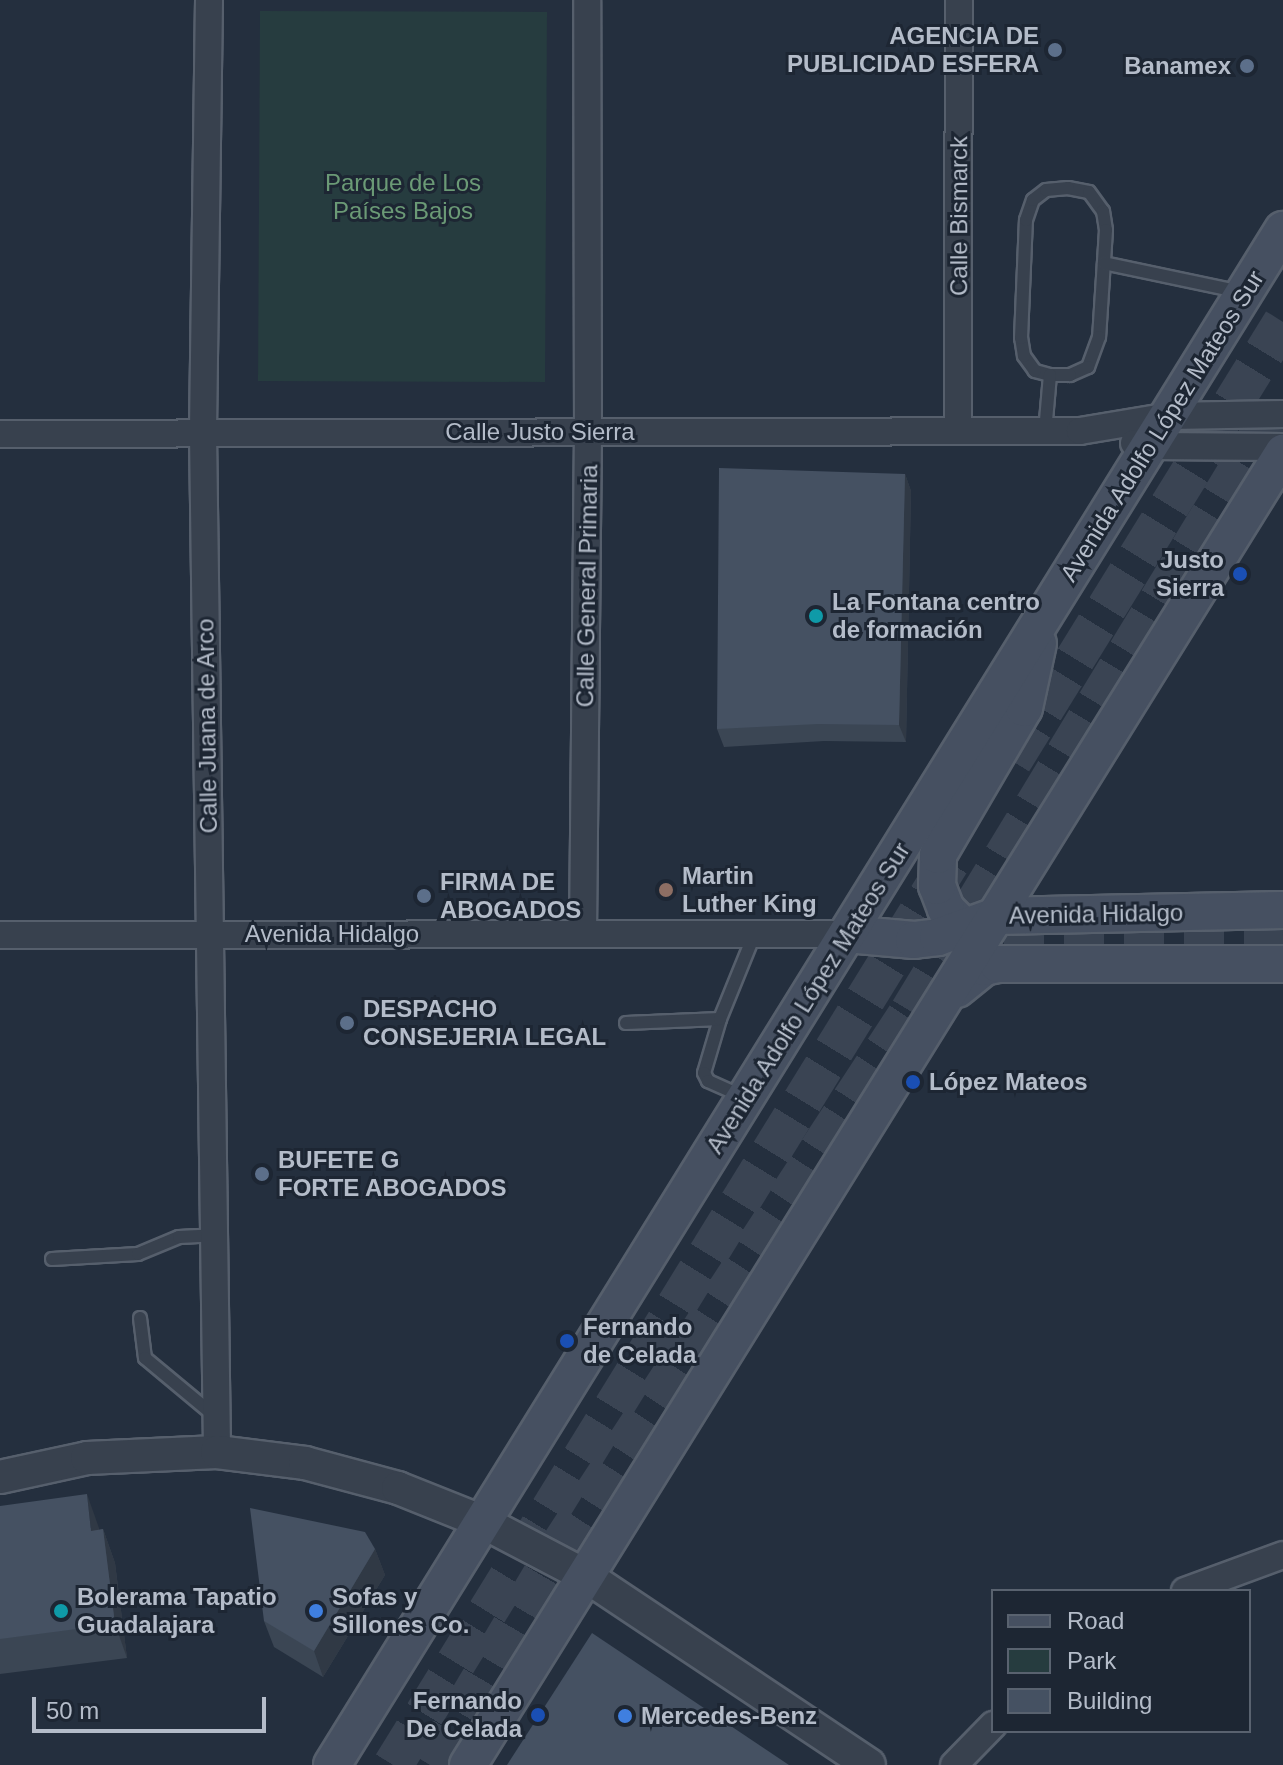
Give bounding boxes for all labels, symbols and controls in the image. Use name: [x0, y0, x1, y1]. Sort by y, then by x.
place label: AGENCIA DE PUBLICIDAD ESFERA: [787, 22, 1039, 78]
marker: AGENCIA DE PUBLICIDAD ESFERA: [1046, 41, 1064, 59]
place label: Banamex: [1124, 52, 1231, 80]
marker: Banamex: [1238, 57, 1256, 75]
street label: Calle Bismarck: [945, 136, 973, 296]
park label: Parque de Los Países Bajos: [325, 169, 481, 225]
street label: Avenida Adolfo López Mateos Sur: [1054, 265, 1270, 587]
street label: Calle Justo Sierra: [445, 418, 635, 446]
street label: Calle General Primaria: [570, 464, 604, 708]
place label: Justo Sierra: [1156, 546, 1224, 602]
marker: Justo Sierra: [1231, 565, 1249, 583]
place label: La Fontana centro de formación: [832, 588, 1040, 644]
marker: La Fontana centro de formación: [807, 607, 825, 625]
street label: Calle Juana de Arco: [191, 618, 223, 834]
street label: Avenida Adolfo López Mateos Sur: [700, 837, 916, 1159]
place label: Martin Luther King: [682, 862, 817, 918]
place label: FIRMA DE ABOGADOS: [440, 868, 581, 924]
marker: Martin Luther King: [657, 881, 675, 899]
marker: FIRMA DE ABOGADOS: [415, 887, 433, 905]
street label: Avenida Hidalgo: [1009, 898, 1183, 930]
street label: Avenida Hidalgo: [245, 920, 419, 948]
place label: DESPACHO CONSEJERIA LEGAL: [363, 995, 607, 1051]
marker: DESPACHO CONSEJERIA LEGAL: [338, 1014, 356, 1032]
place label: López Mateos: [929, 1068, 1088, 1096]
marker: López Mateos: [904, 1073, 922, 1091]
place label: BUFETE G FORTE ABOGADOS: [278, 1146, 507, 1202]
marker: BUFETE G FORTE ABOGADOS: [253, 1165, 271, 1183]
place label: Fernando de Celada: [583, 1313, 696, 1369]
marker: Fernando de Celada: [558, 1332, 576, 1350]
place label: Bolerama Tapatio Guadalajara: [77, 1583, 277, 1639]
place label: Sofas y Sillones Co.: [332, 1583, 469, 1639]
legend: [991, 1589, 1251, 1733]
marker: Bolerama Tapatio Guadalajara: [52, 1602, 70, 1620]
marker: Sofas y Sillones Co.: [307, 1602, 325, 1620]
text: Road: [1067, 1607, 1124, 1634]
text: Park: [1067, 1647, 1116, 1674]
scale bar: [36, 1681, 270, 1731]
place label: Fernando De Celada: [406, 1687, 522, 1743]
text: Building: [1067, 1687, 1152, 1714]
text: 50 m: [46, 1697, 99, 1724]
place label: Mercedes-Benz: [641, 1702, 817, 1730]
marker: Fernando De Celada: [529, 1706, 547, 1724]
marker: Mercedes-Benz: [616, 1707, 634, 1725]

